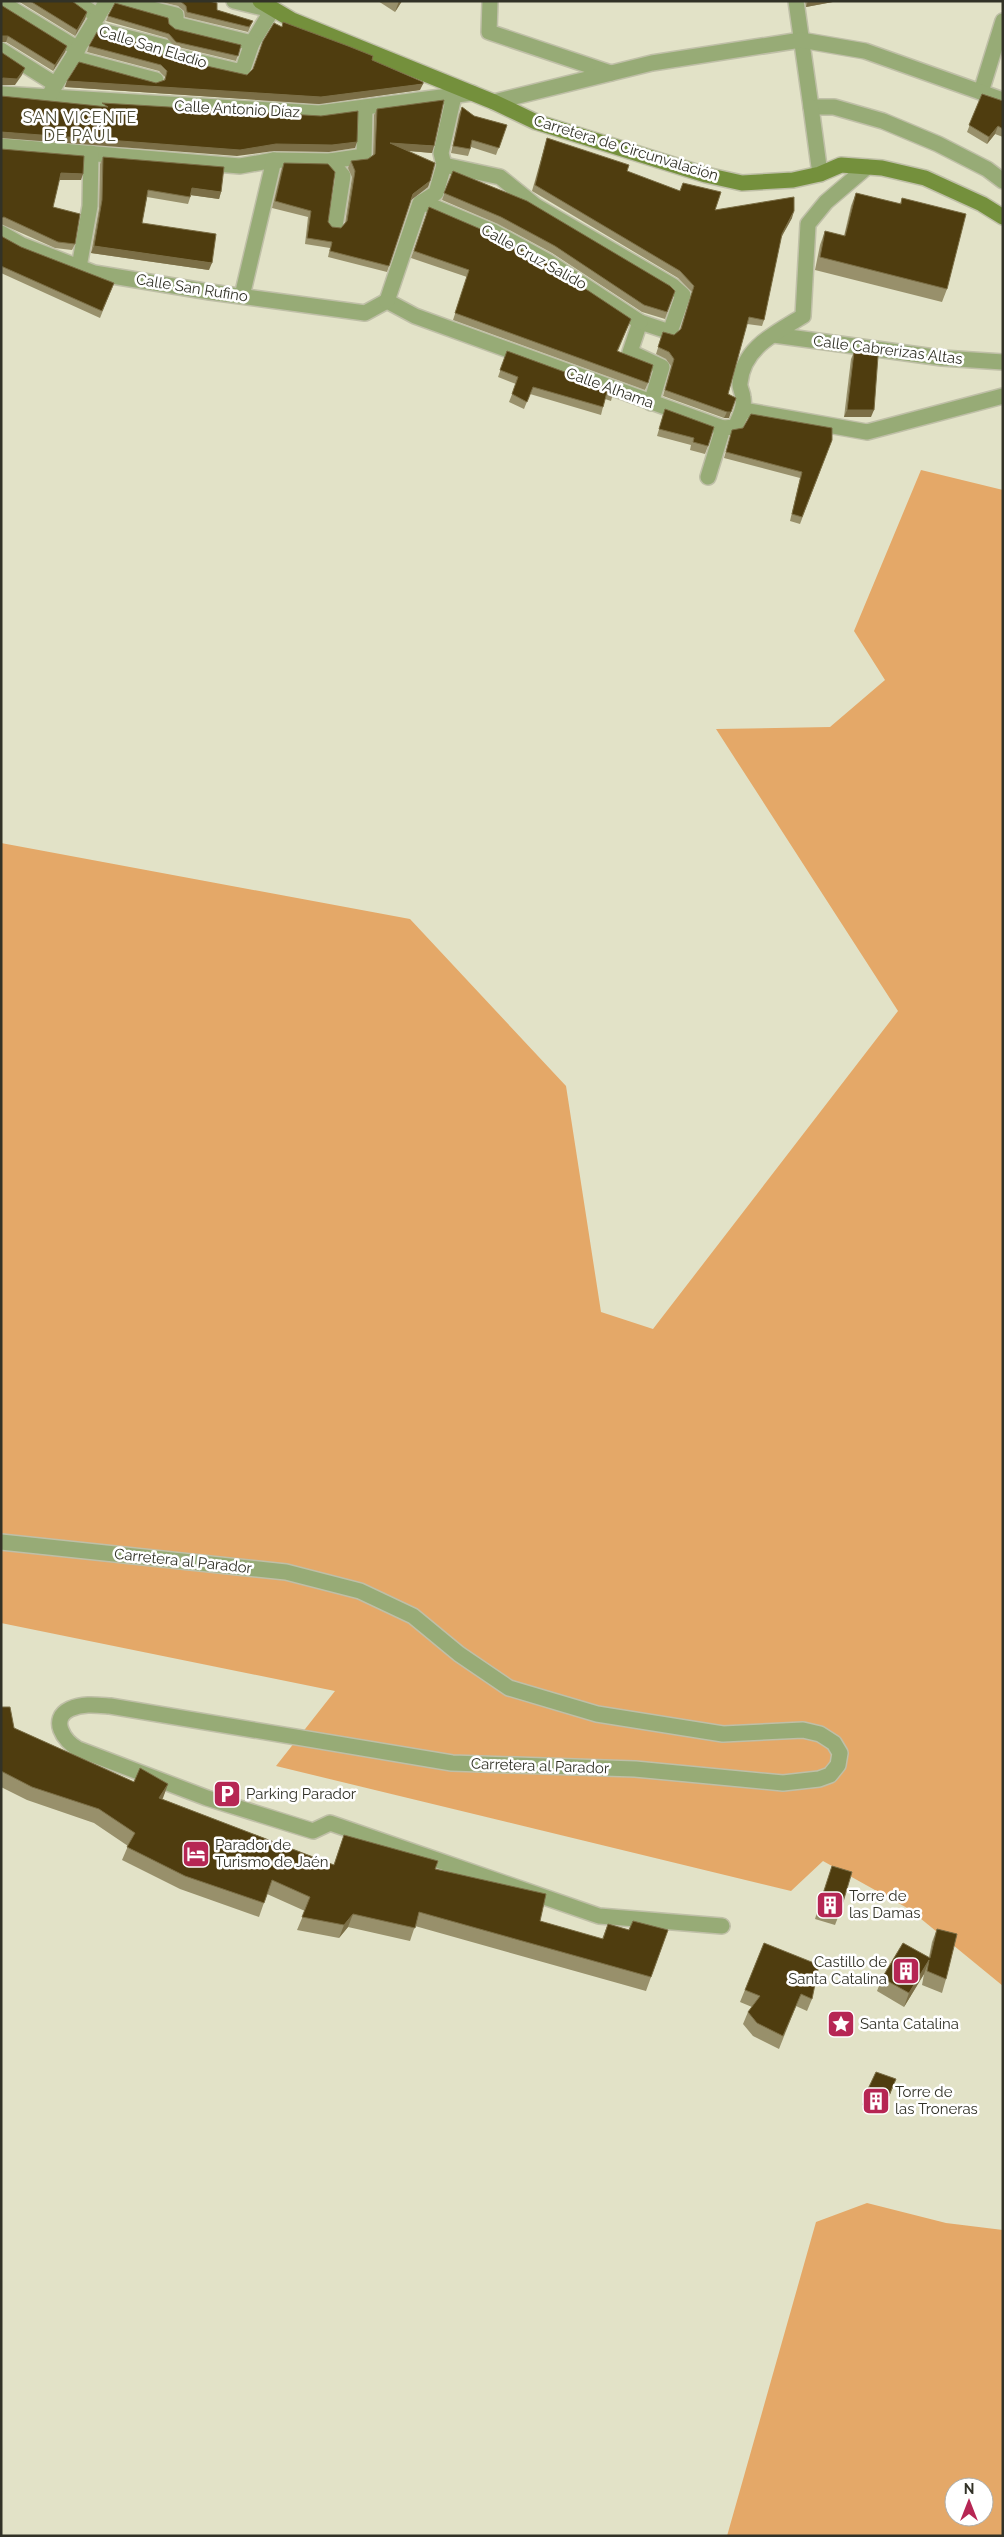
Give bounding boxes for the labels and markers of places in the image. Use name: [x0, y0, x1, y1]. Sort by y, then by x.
parking icon: Parking Parador: [212, 1779, 242, 1809]
place label: Parking Parador: [246, 1785, 357, 1803]
place label: Parador de Turismo de Jaén: [215, 1836, 329, 1871]
hotel icon: Parador de Turismo de Jaén: [181, 1839, 211, 1869]
place label: Torre de las Damas: [849, 1887, 920, 1922]
building icon: Torre de las Damas: [815, 1890, 845, 1920]
place label: Castillo de Santa Catalina: [788, 1953, 887, 1988]
building icon: Castillo de Santa Catalina: [891, 1956, 921, 1986]
place icon: Santa Catalina: [826, 2009, 856, 2039]
place label: Santa Catalina: [860, 2015, 959, 2033]
place label: Torre de las Troneras: [895, 2083, 978, 2118]
building icon: Torre de las Troneras: [861, 2086, 891, 2116]

